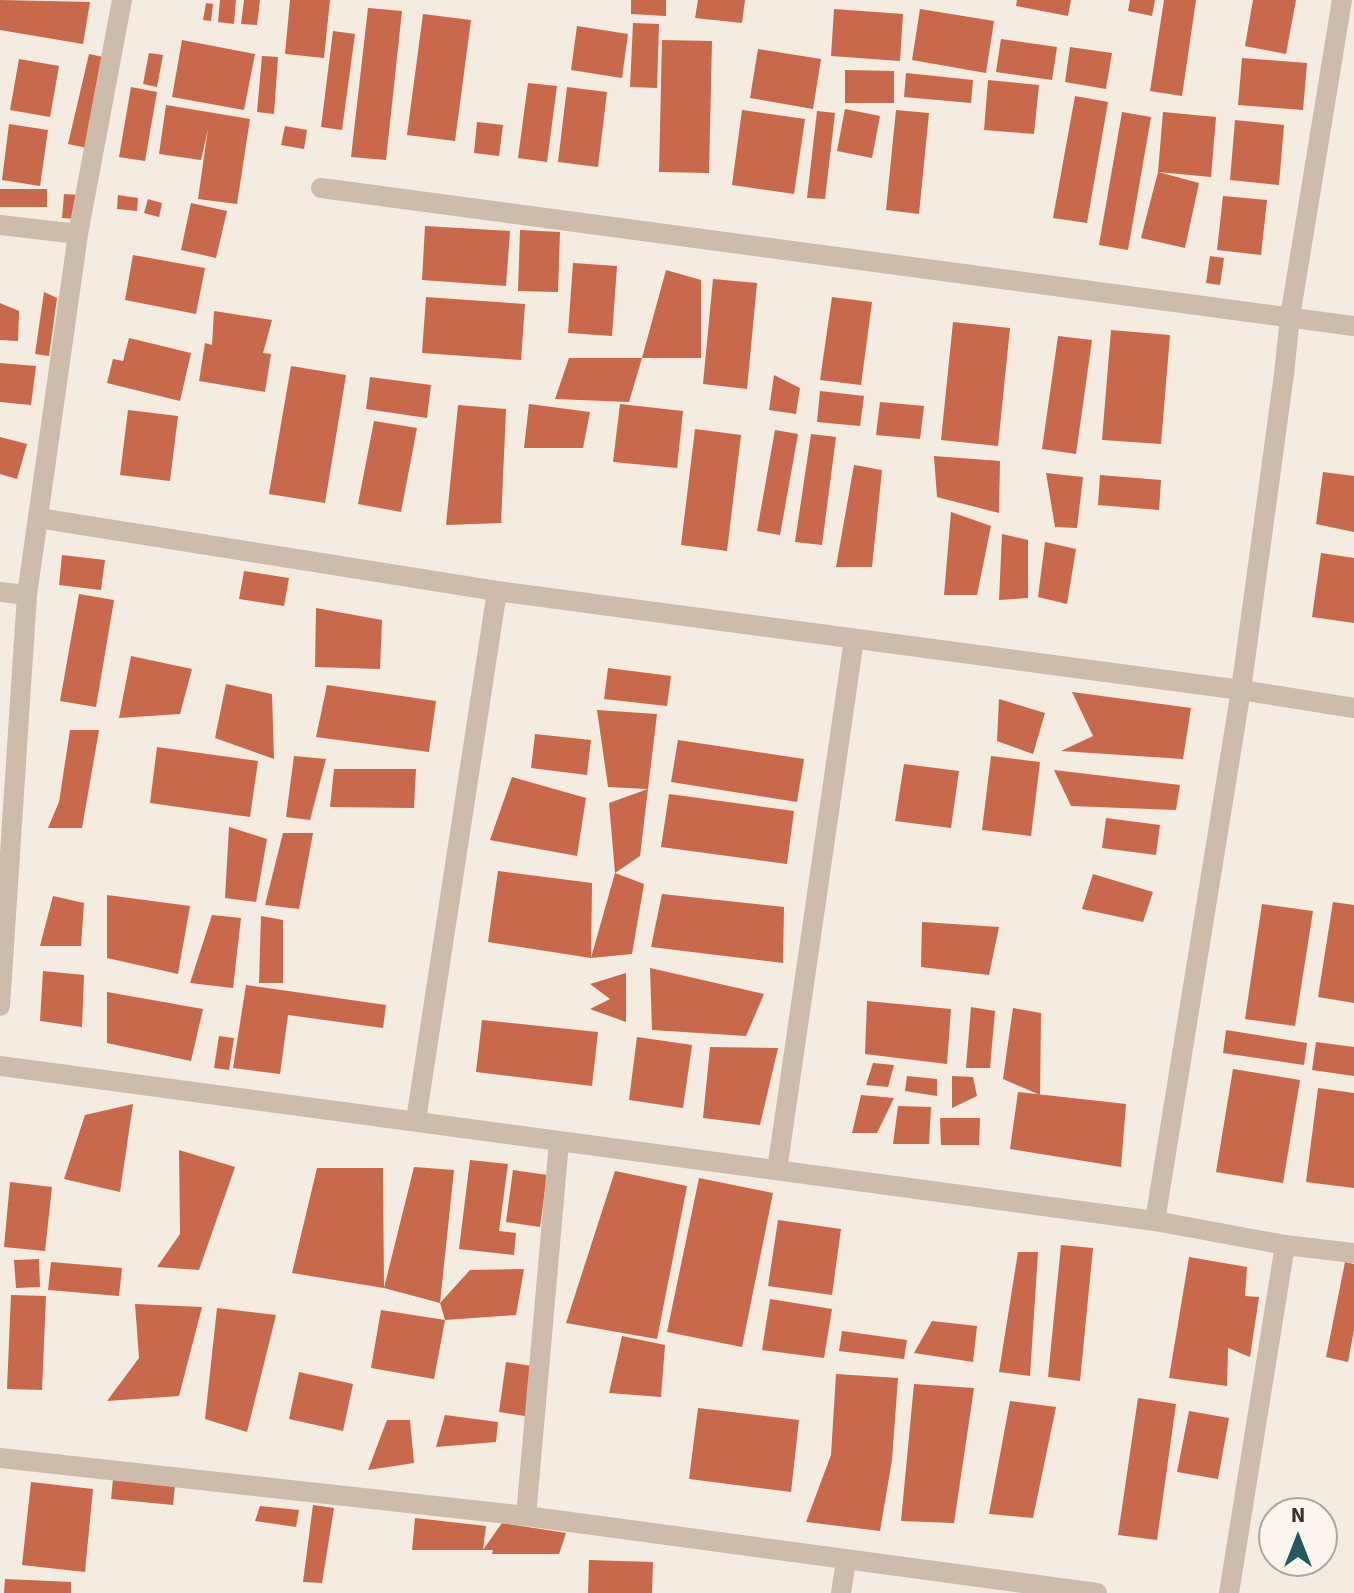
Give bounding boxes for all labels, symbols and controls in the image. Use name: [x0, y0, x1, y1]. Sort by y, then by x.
north arrow: [1258, 1497, 1338, 1577]
text: N: [1291, 1499, 1305, 1531]

